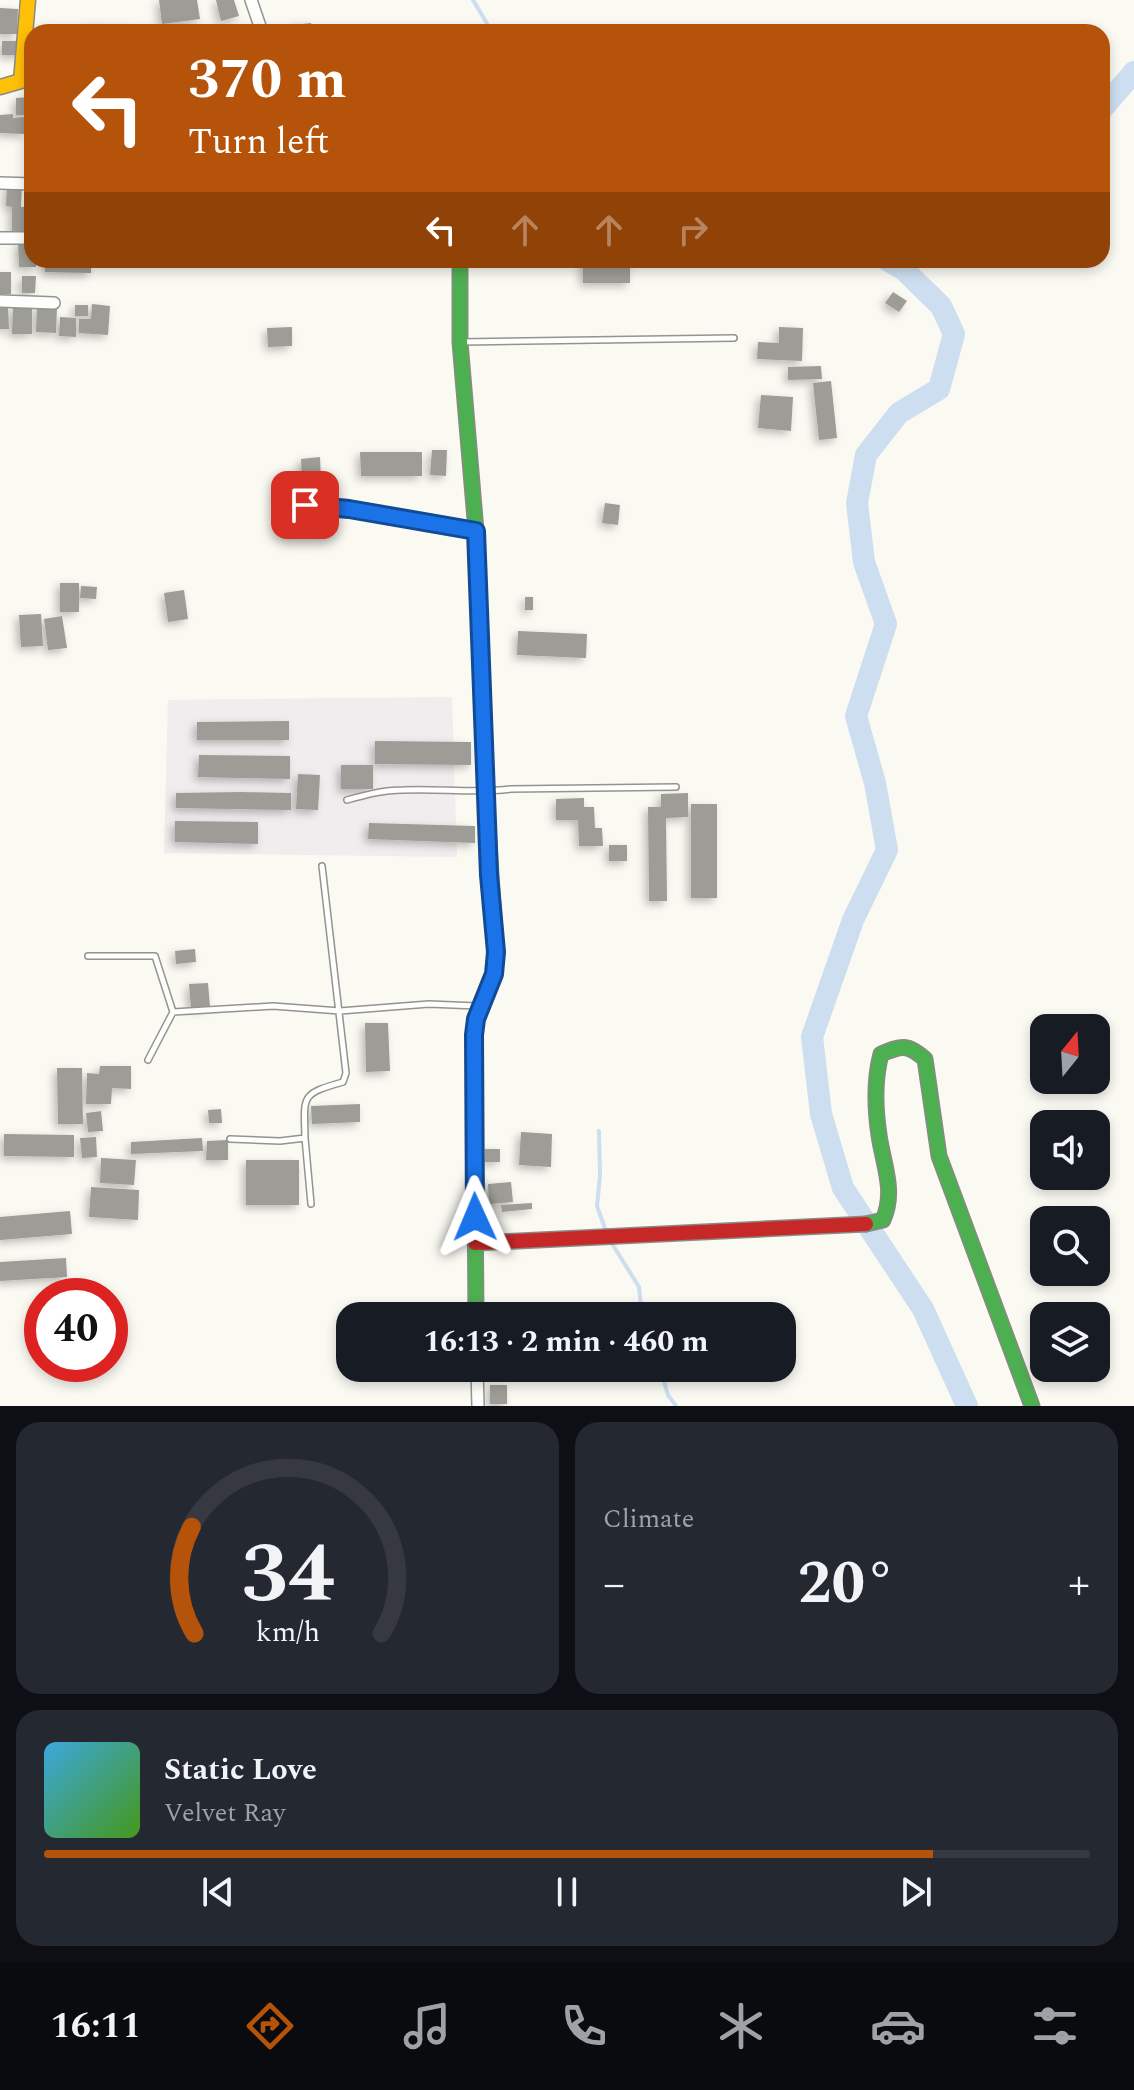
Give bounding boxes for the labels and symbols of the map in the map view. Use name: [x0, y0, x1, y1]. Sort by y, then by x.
pin: [271, 471, 339, 539]
north arrow: [1030, 1014, 1110, 1094]
position arrow: [433, 1175, 517, 1259]
speed limit sign: 40: [24, 1278, 128, 1382]

